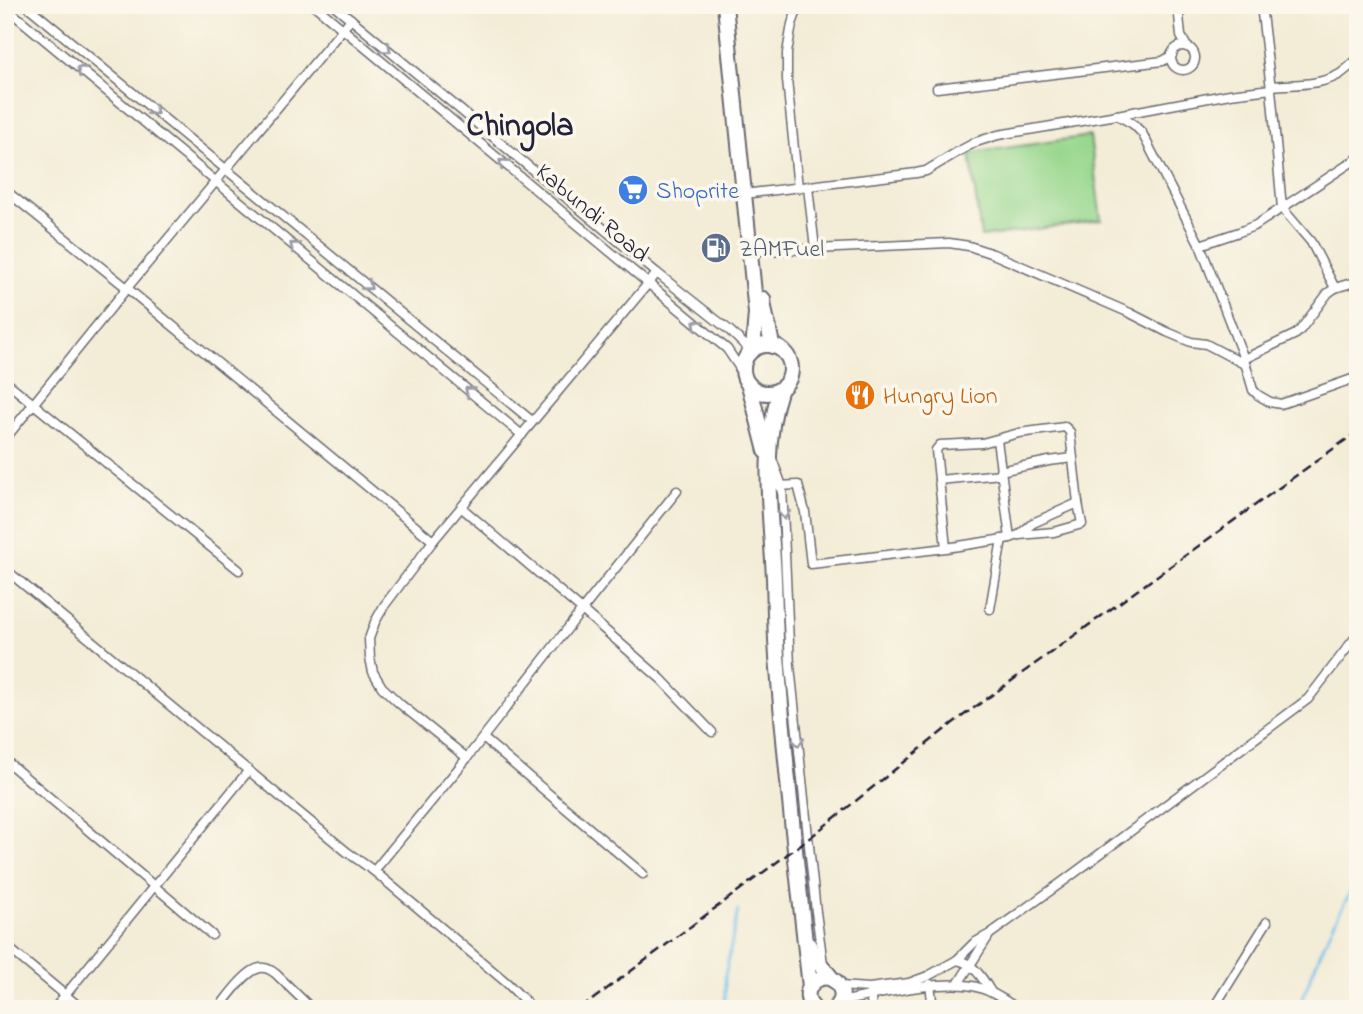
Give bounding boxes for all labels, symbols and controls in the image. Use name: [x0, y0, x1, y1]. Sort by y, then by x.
one-way arrow: [378, 41, 391, 53]
one-way arrow: [76, 66, 89, 78]
one-way arrow: [146, 103, 159, 115]
district label: Chingola: [466, 104, 574, 152]
street label: Kabundi Road: [527, 156, 656, 272]
one-way arrow: [499, 159, 512, 171]
supermarket icon: Shoprite: [616, 173, 650, 207]
place label: Shoprite: [656, 175, 739, 210]
fuel station icon: ZAMFuel: [699, 231, 733, 265]
place label: ZAMFuel: [739, 233, 824, 268]
one-way arrow: [289, 242, 302, 254]
one-way arrow: [360, 278, 373, 290]
one-way arrow: [693, 320, 706, 332]
restaurant icon: Hungry Lion: [843, 378, 877, 412]
place label: Hungry Lion: [883, 380, 998, 416]
one-way arrow: [464, 387, 477, 399]
one-way arrow: [776, 510, 791, 521]
one-way arrow: [791, 737, 806, 748]

